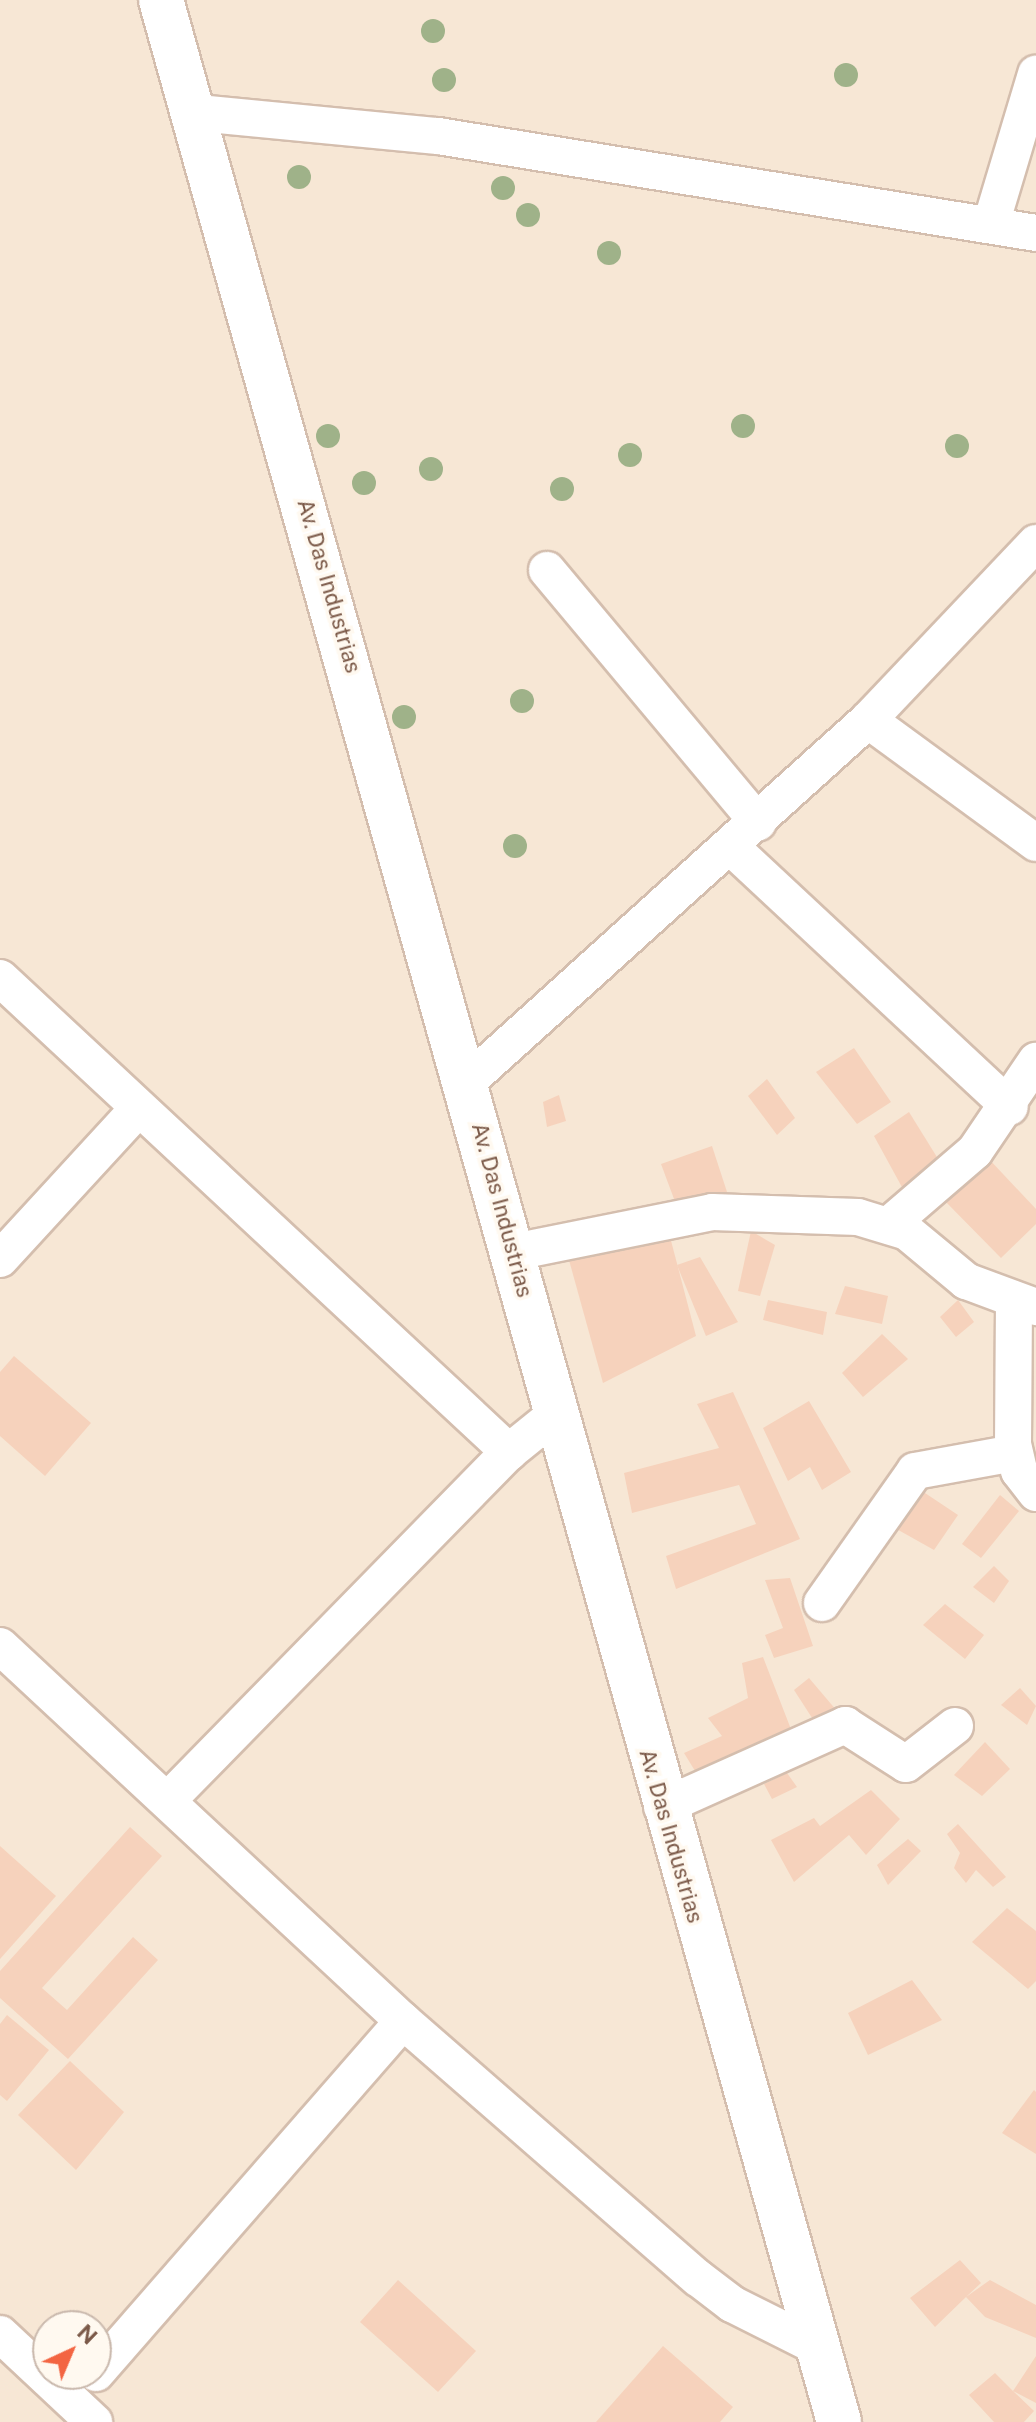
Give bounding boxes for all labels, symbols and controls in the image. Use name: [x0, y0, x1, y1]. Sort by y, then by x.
street label: Av. Das Industrias: [292, 496, 366, 676]
street label: Av. Das Industrias: [466, 1120, 538, 1300]
street label: Av. Das Industrias: [634, 1746, 708, 1926]
north arrow: [32, 2310, 112, 2390]
text: N: [72, 2319, 103, 2350]

